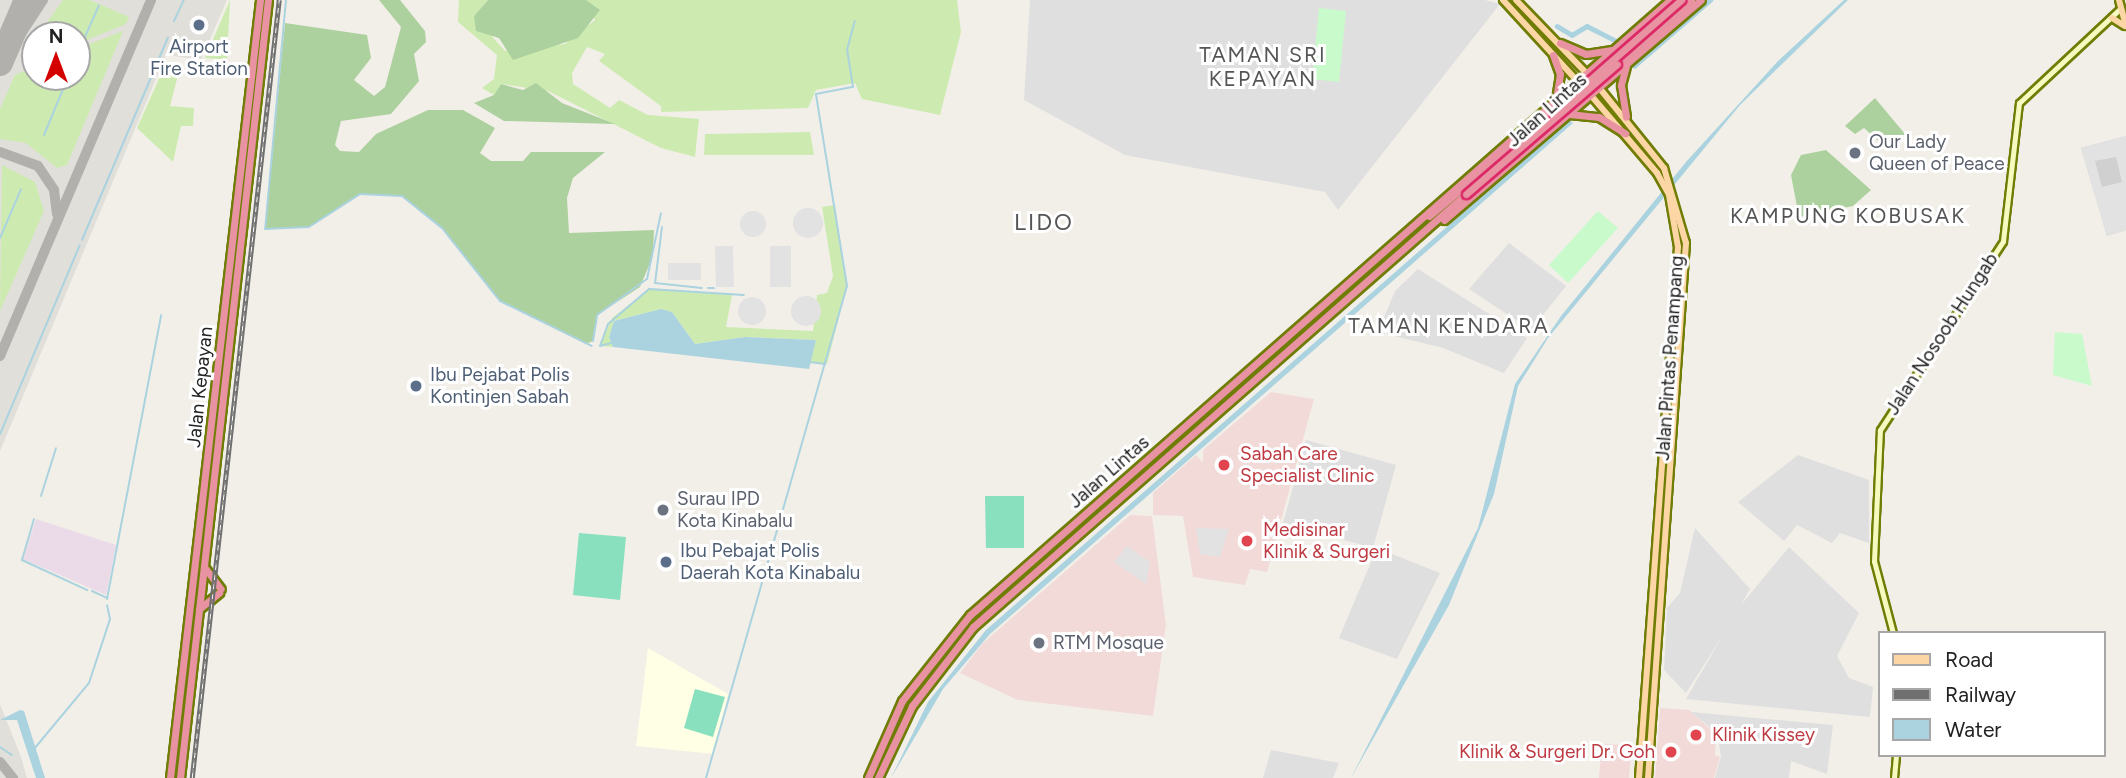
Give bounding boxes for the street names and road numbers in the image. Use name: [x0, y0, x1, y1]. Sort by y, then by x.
street label: Jalan Lintas: [1503, 68, 1591, 152]
street label: Jalan Nosoob Hungab: [1881, 249, 2003, 419]
street label: Jalan Pintas Penampang: [1651, 255, 1689, 461]
street label: Jalan Kepayan: [182, 325, 218, 449]
street label: Jalan Lintas: [1064, 431, 1154, 513]

